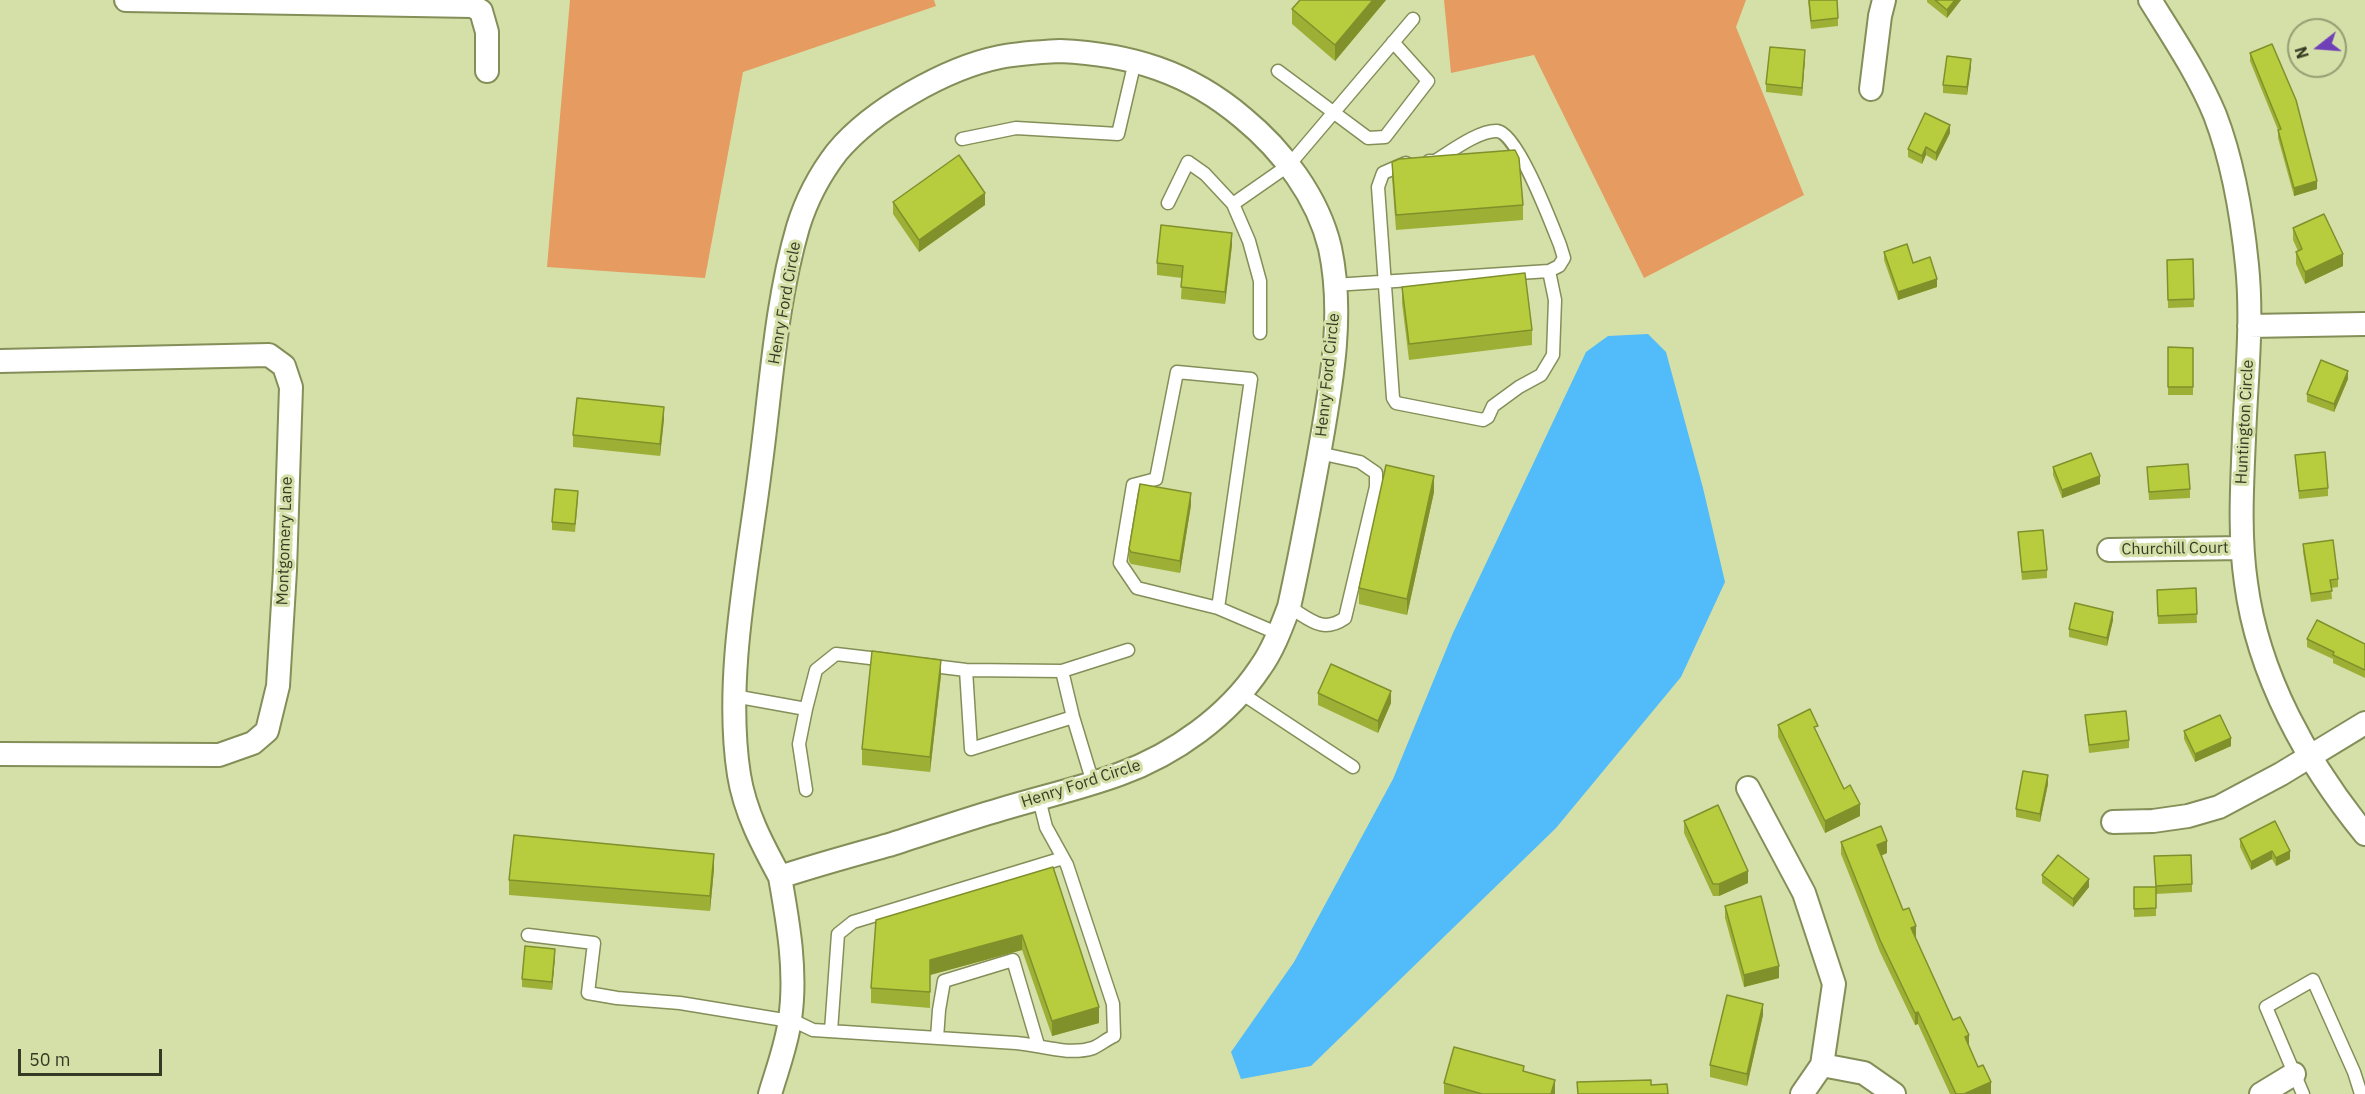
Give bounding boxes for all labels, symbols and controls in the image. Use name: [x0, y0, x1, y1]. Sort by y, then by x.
north arrow: [2287, 18, 2347, 78]
text: N: [2290, 44, 2313, 61]
street label: Henry Ford Circle: [765, 240, 805, 366]
street label: Henry Ford Circle: [1312, 312, 1344, 438]
street label: Huntington Circle: [2232, 359, 2258, 485]
street label: Montgomery Lane: [273, 476, 297, 606]
street label: Churchill Court: [2121, 538, 2229, 560]
street label: Henry Ford Circle: [1019, 756, 1143, 812]
scale bar: [21, 1037, 165, 1075]
text: 50 m: [29, 1048, 71, 1071]

